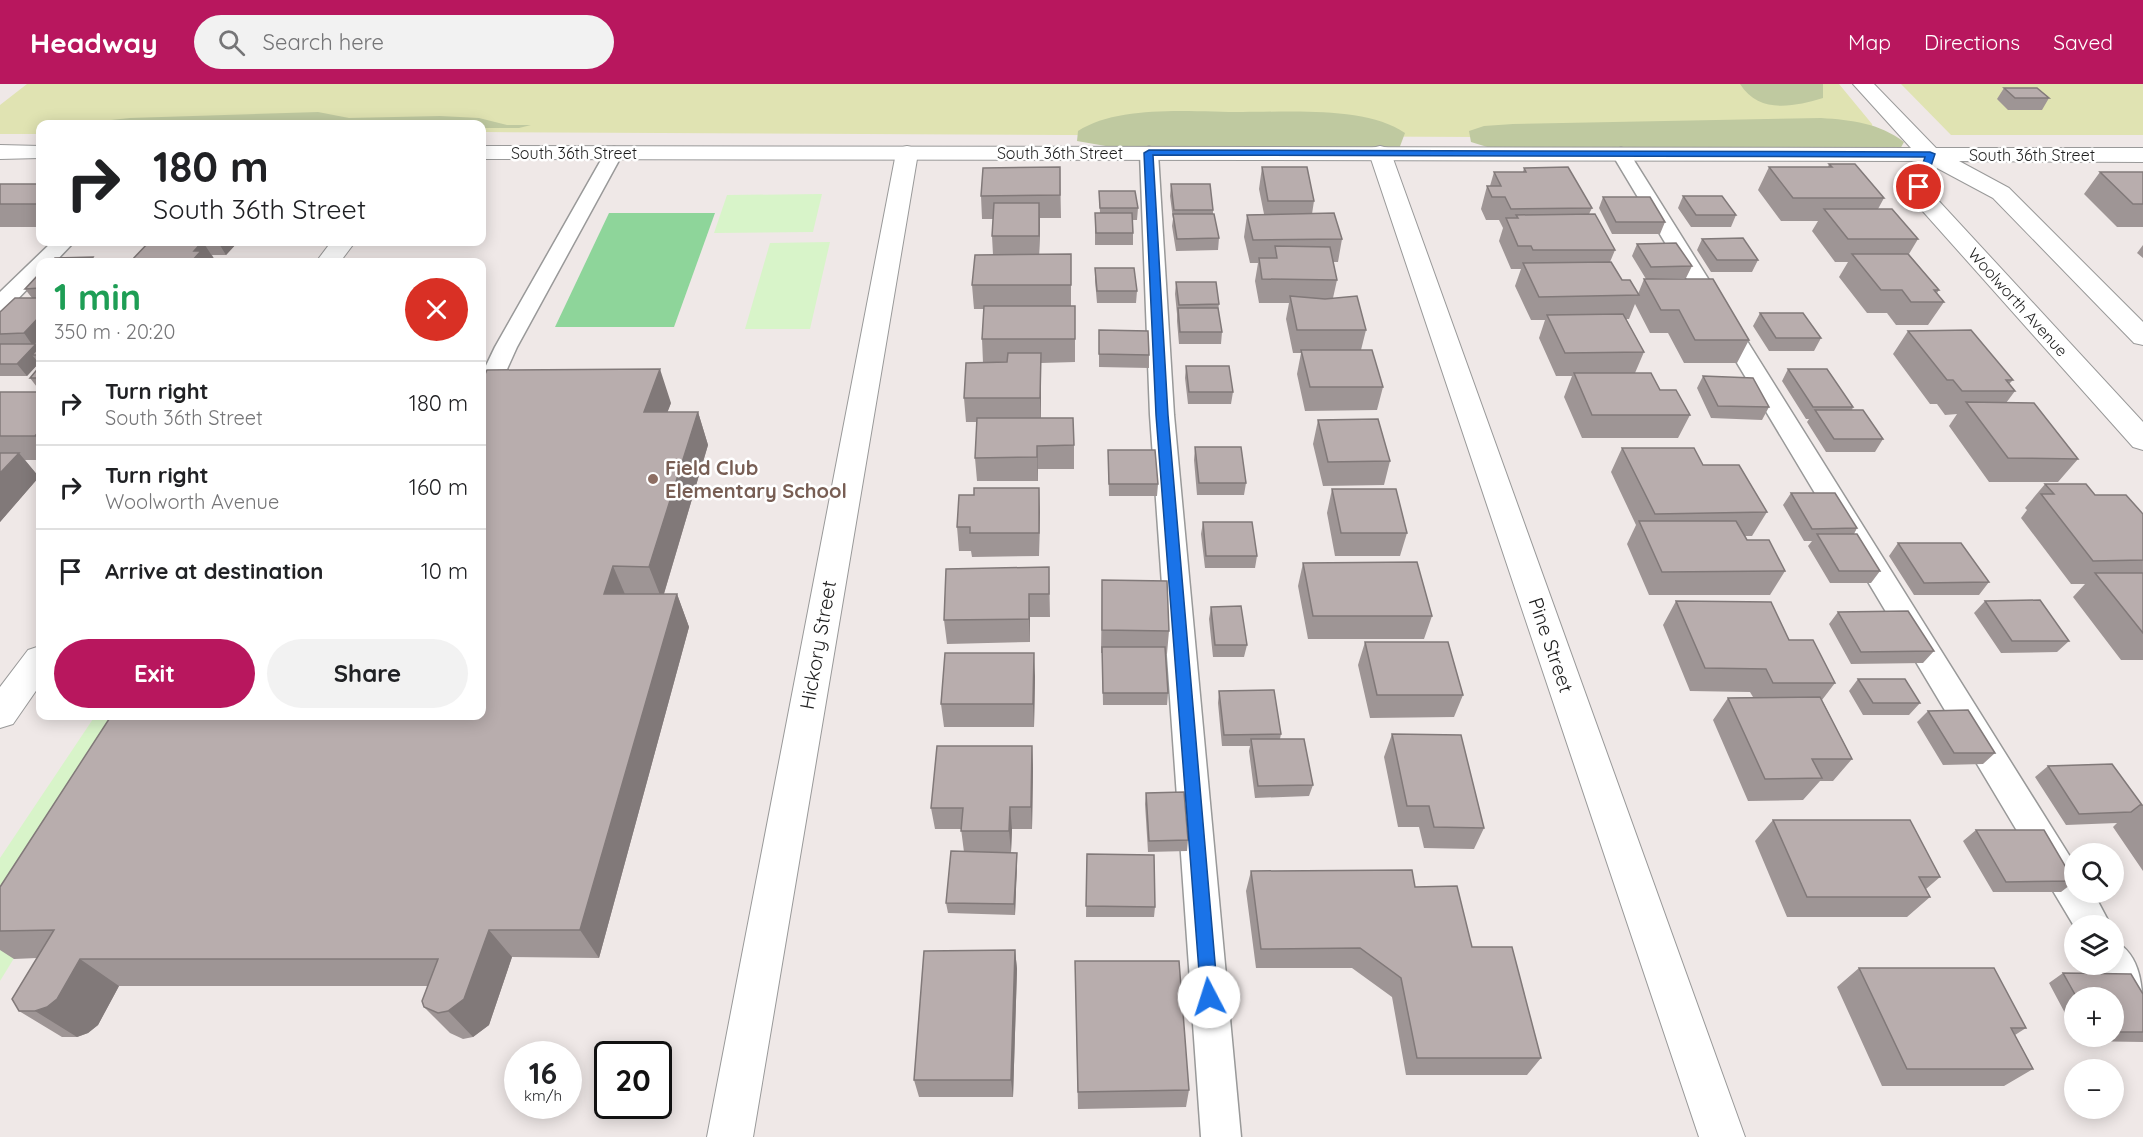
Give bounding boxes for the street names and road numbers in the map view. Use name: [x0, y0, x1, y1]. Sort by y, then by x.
street label: South 36th Street: [511, 143, 637, 163]
street label: South 36th Street: [997, 143, 1123, 163]
street label: South 36th Street: [1969, 145, 2095, 165]
street label: Woolworth Avenue: [1964, 243, 2072, 361]
street label: Hickory Street: [794, 578, 841, 711]
street label: Pine Street: [1524, 594, 1580, 696]

